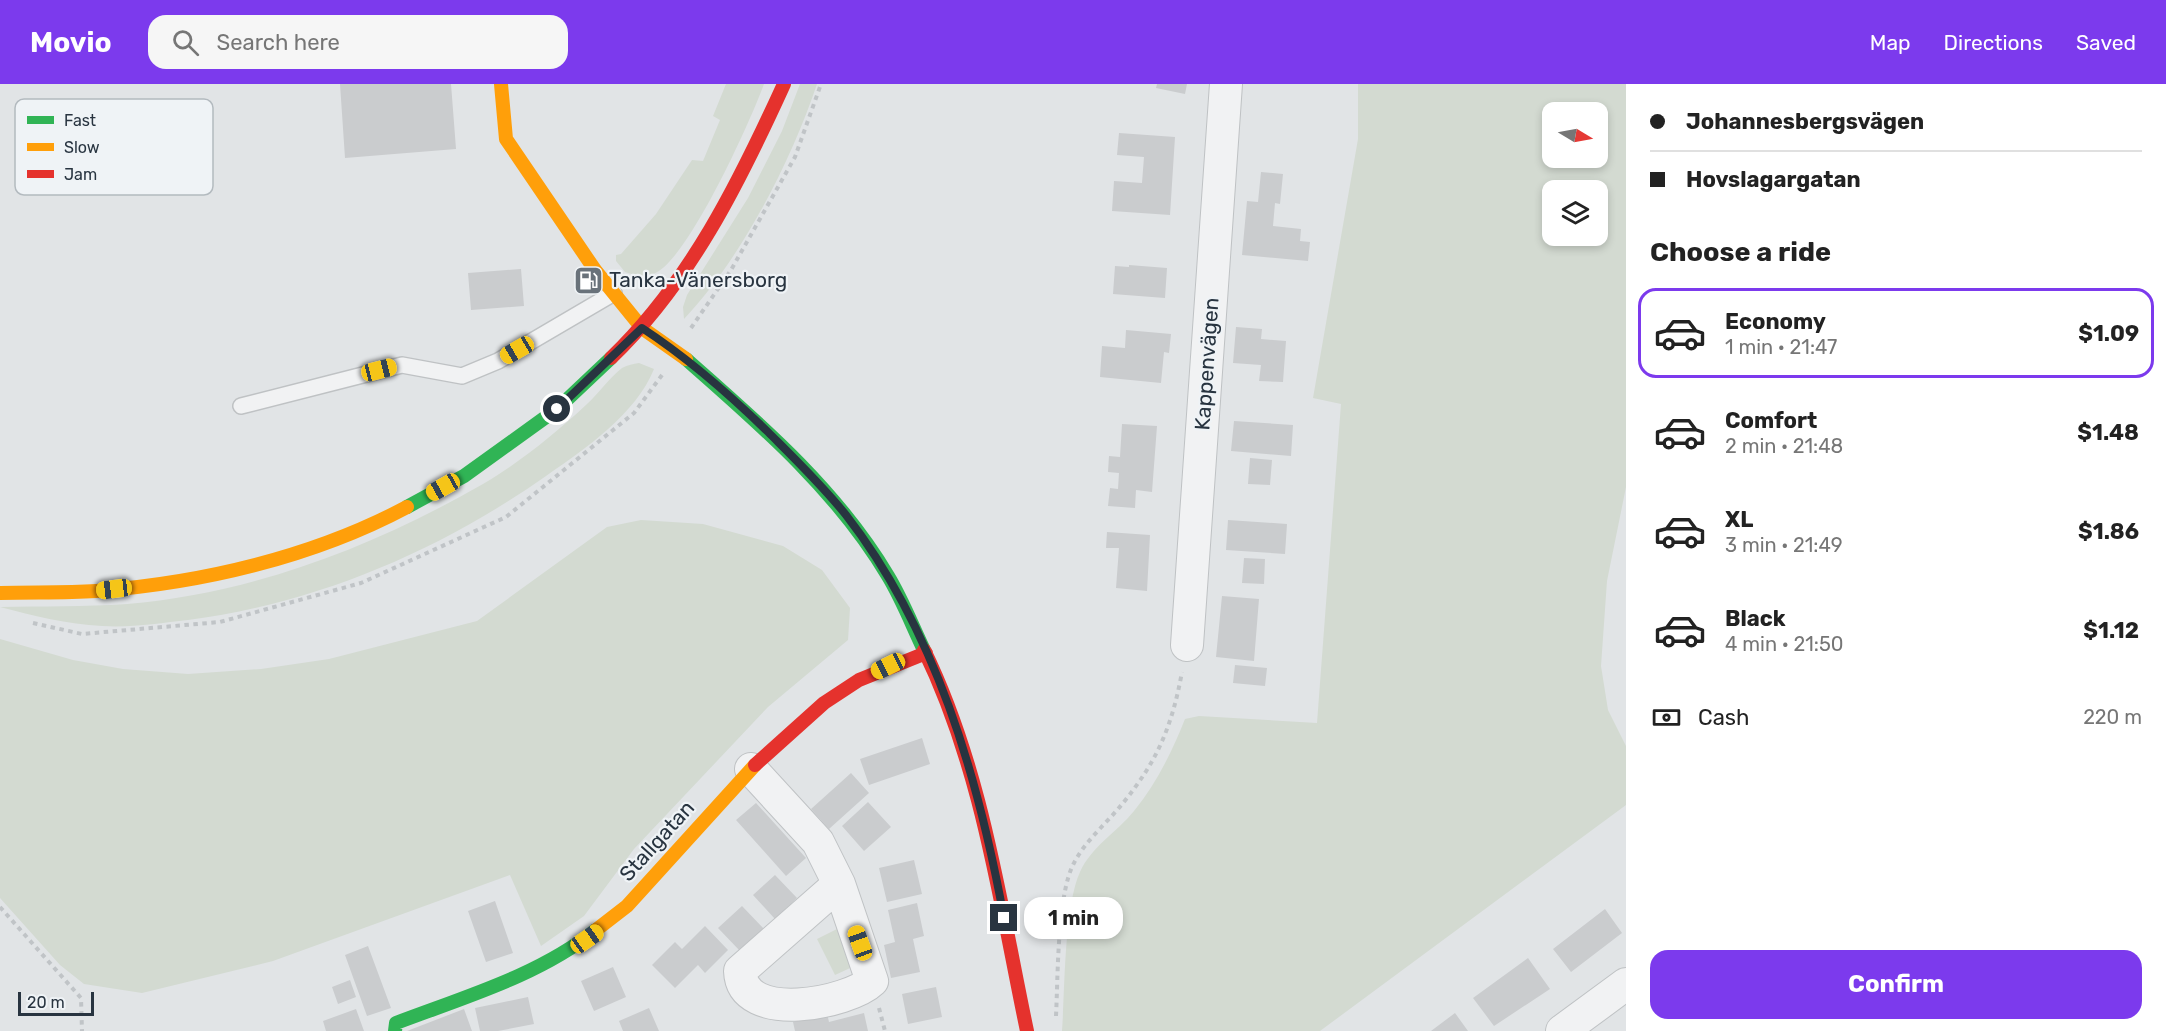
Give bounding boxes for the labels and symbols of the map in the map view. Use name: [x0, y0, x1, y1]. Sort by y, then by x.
legend: [15, 99, 213, 195]
north arrow: [1542, 102, 1608, 168]
text: Fast: [64, 111, 96, 130]
text: Slow: [64, 138, 100, 157]
text: Jam: [64, 165, 97, 184]
fuel station icon: Tanka-Vänersborg: [572, 264, 604, 296]
place label: Tanka-Vänersborg: [609, 267, 787, 292]
street label: Kappenvägen: [1189, 297, 1224, 431]
car: [497, 333, 537, 367]
car: [359, 357, 399, 383]
route start: [543, 395, 570, 422]
car: [423, 470, 463, 504]
car: [95, 578, 133, 600]
car: [868, 650, 908, 682]
street label: Stallgatan: [614, 795, 699, 886]
callout: 1 min: [1025, 897, 1124, 939]
route end: [990, 904, 1017, 931]
car: [567, 921, 607, 957]
car: [845, 923, 875, 963]
scale bar: [18, 989, 94, 1016]

